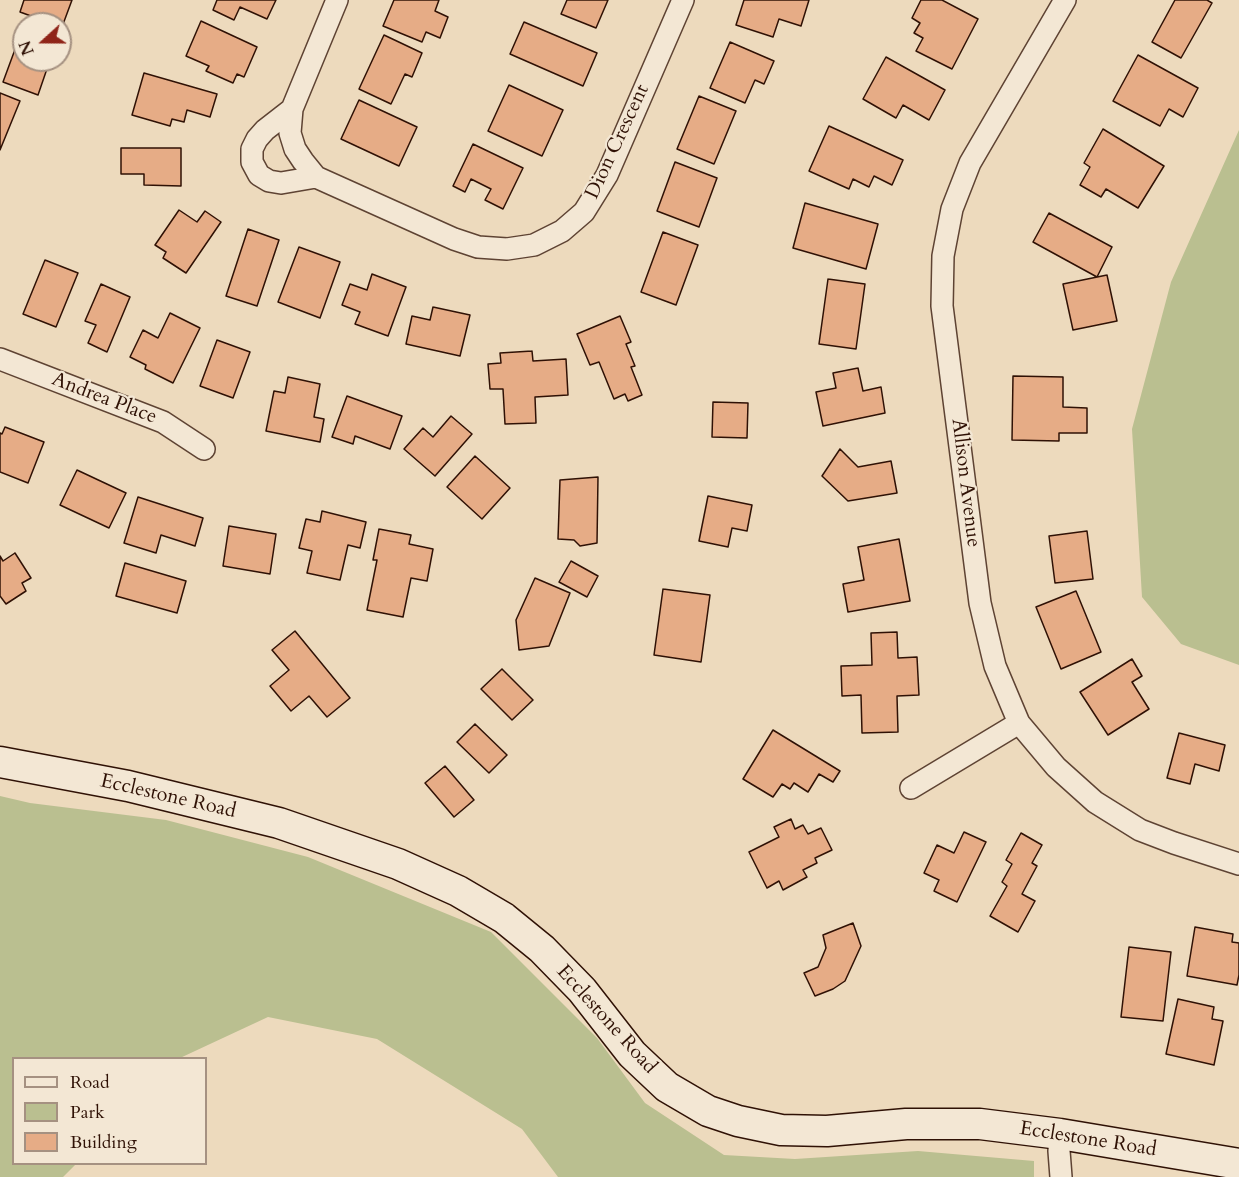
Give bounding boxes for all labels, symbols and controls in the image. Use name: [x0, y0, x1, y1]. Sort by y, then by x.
north arrow: [12, 12, 72, 72]
text: N: [14, 37, 40, 58]
street label: Dion Crescent: [581, 81, 655, 203]
street label: Andrea Place: [48, 368, 160, 430]
street label: Allison Avenue: [945, 417, 985, 549]
street label: Ecclestone Road: [98, 770, 238, 824]
street label: Ecclestone Road: [551, 961, 661, 1079]
legend: [12, 1057, 207, 1165]
text: Road: [70, 1070, 110, 1095]
text: Park: [70, 1100, 105, 1125]
street label: Ecclestone Road: [1018, 1117, 1158, 1163]
text: Building: [70, 1130, 137, 1155]

